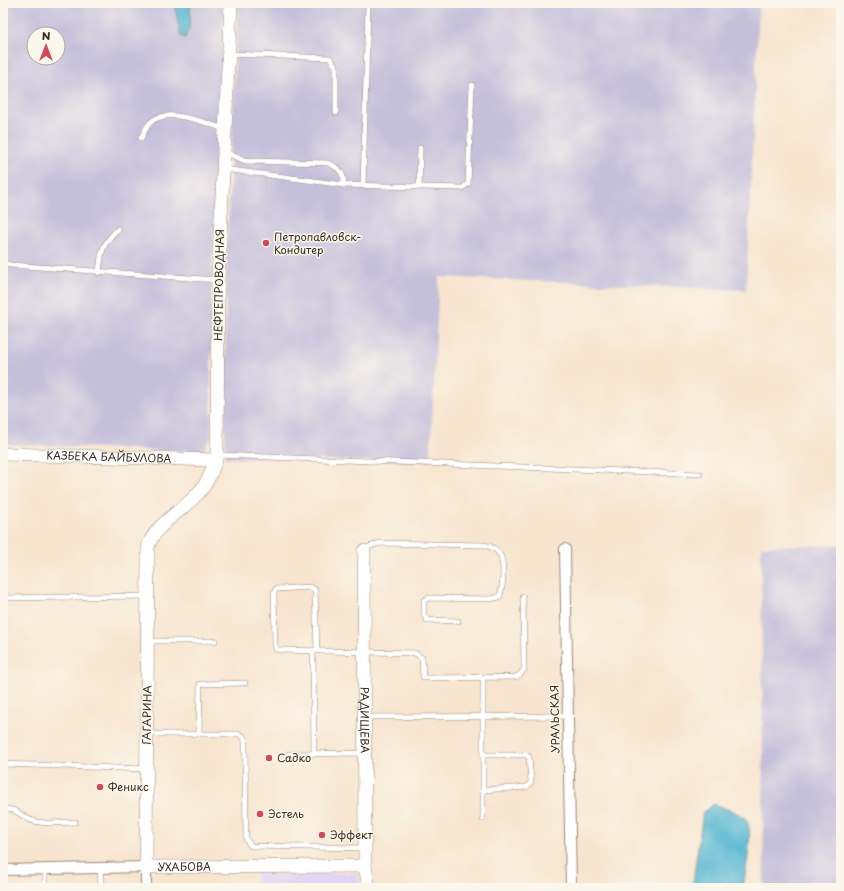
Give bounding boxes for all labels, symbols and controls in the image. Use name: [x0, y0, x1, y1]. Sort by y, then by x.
north arrow: [26, 26, 66, 66]
text: N: [42, 27, 51, 44]
place label: Петропавловск- Кондитер: [274, 228, 362, 258]
street label: НЕФТЕПРОВОДНАЯ: [209, 229, 228, 341]
marker: Петропавловск- Кондитер: [261, 238, 271, 248]
street label: КАЗБЕКА БАЙБУЛОВА: [46, 446, 172, 467]
street label: ГАГАРИНА: [137, 685, 156, 745]
street label: УРАЛЬСКАЯ: [545, 685, 564, 753]
street label: РАДИЩЕВА: [356, 687, 374, 753]
place label: Садко: [277, 749, 311, 766]
marker: Садко: [264, 753, 274, 763]
place label: Феникс: [108, 778, 149, 795]
marker: Феникс: [95, 782, 105, 792]
place label: Эстель: [268, 805, 304, 822]
marker: Эстель: [255, 809, 265, 819]
place label: Эффект: [330, 826, 374, 843]
marker: Эффект: [317, 830, 327, 840]
street label: УХАБОВА: [157, 858, 211, 875]

